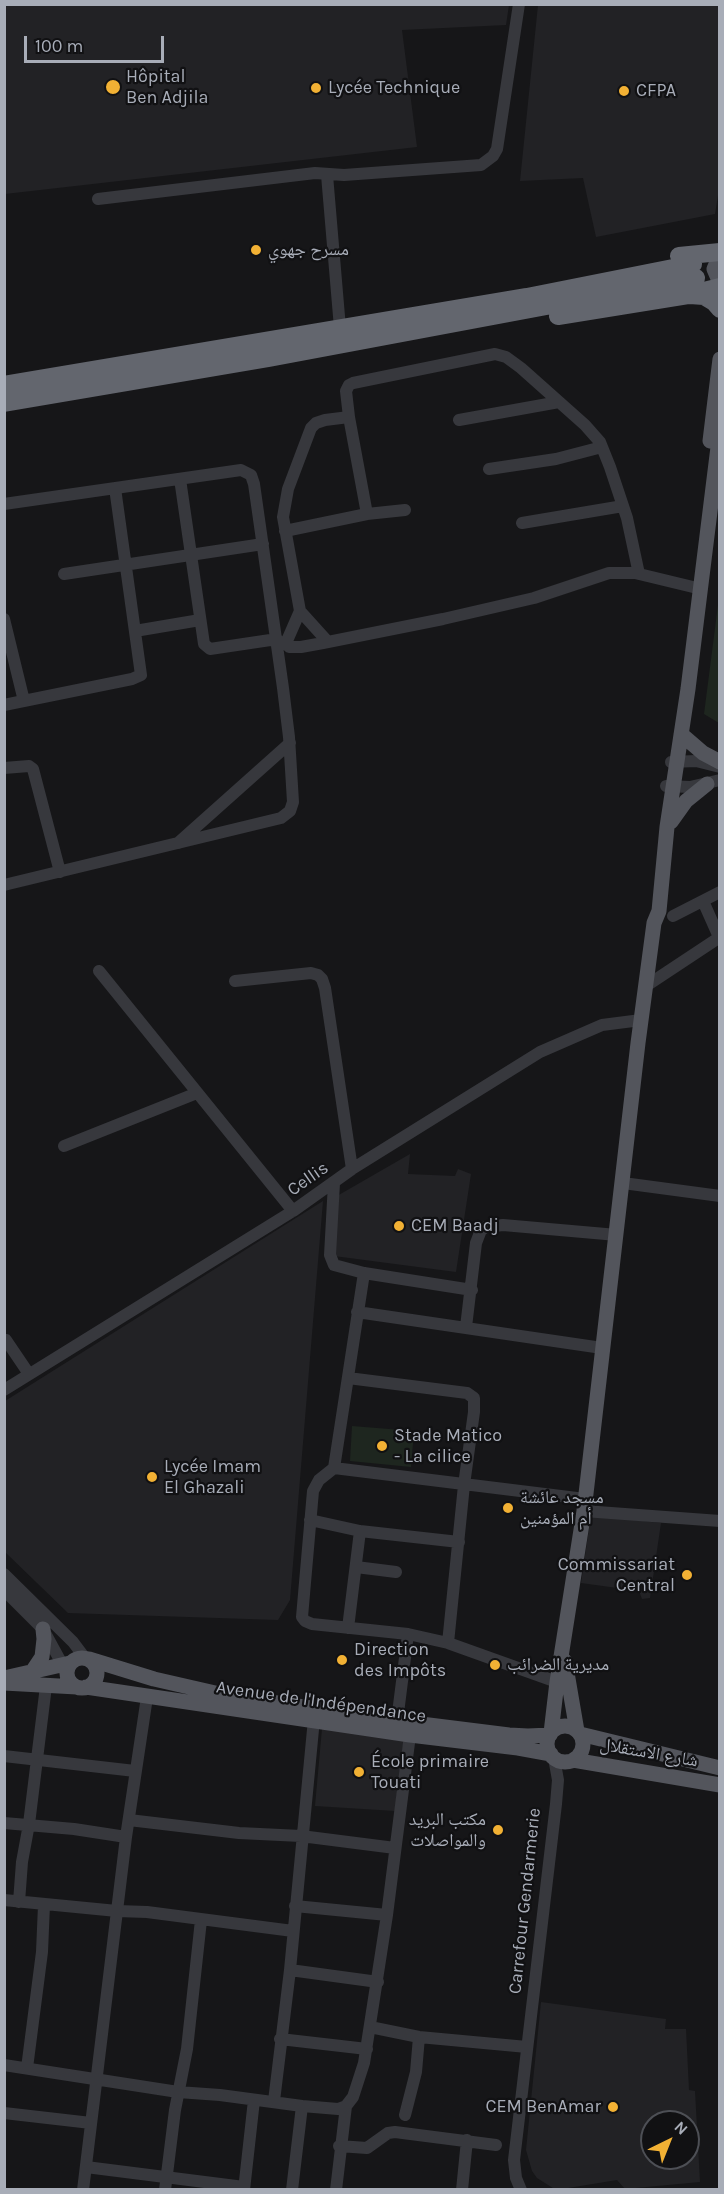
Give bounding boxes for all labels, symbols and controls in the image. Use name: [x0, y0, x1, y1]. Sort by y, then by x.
scale bar: [27, 24, 166, 62]
text: 100 m: [35, 35, 83, 57]
place label: Hôpital Ben Adjila: [126, 66, 209, 109]
place label: Lycée Technique: [328, 77, 460, 99]
marker: Hôpital Ben Adjila: [104, 78, 122, 96]
place label: CFPA: [636, 80, 676, 102]
marker: Lycée Technique: [309, 81, 323, 95]
marker: CFPA: [617, 84, 631, 98]
place label: مسرح جهوي: [268, 239, 349, 261]
marker: مسرح جهوي: [249, 243, 263, 257]
street label: Cellis: [283, 1157, 333, 1201]
place label: CEM Baadj: [411, 1215, 499, 1237]
marker: CEM Baadj: [392, 1219, 406, 1233]
place label: Stade Matico - La cilice: [394, 1425, 502, 1468]
marker: Stade Matico - La cilice: [375, 1439, 389, 1453]
place label: Lycée Imam El Ghazali: [164, 1456, 261, 1498]
marker: Lycée Imam El Ghazali: [145, 1470, 159, 1484]
place label: مسجد عائشة أم المؤمنين: [520, 1487, 604, 1530]
marker: مسجد عائشة أم المؤمنين: [501, 1501, 515, 1515]
place label: Commissariat Central: [558, 1554, 675, 1596]
marker: Commissariat Central: [680, 1568, 694, 1582]
place label: Direction des Impôts: [354, 1639, 446, 1682]
marker: Direction des Impôts: [335, 1653, 349, 1667]
place label: مديرية الضرائب: [507, 1654, 609, 1676]
marker: مديرية الضرائب: [488, 1658, 502, 1672]
street label: Avenue de l'Indépendance: [215, 1677, 427, 1727]
street label: شارع الاستقلال: [598, 1734, 700, 1772]
place label: École primaire Touati: [371, 1751, 489, 1794]
marker: École primaire Touati: [352, 1765, 366, 1779]
street label: Carrefour Gendarmerie: [504, 1807, 546, 1995]
place label: مكتب البريد والمواصلات: [409, 1809, 486, 1852]
marker: مكتب البريد والمواصلات: [491, 1823, 505, 1837]
place label: CEM BenAmar: [485, 2096, 601, 2118]
marker: CEM BenAmar: [606, 2100, 620, 2114]
north arrow: [640, 2110, 700, 2170]
text: N: [671, 2117, 692, 2139]

